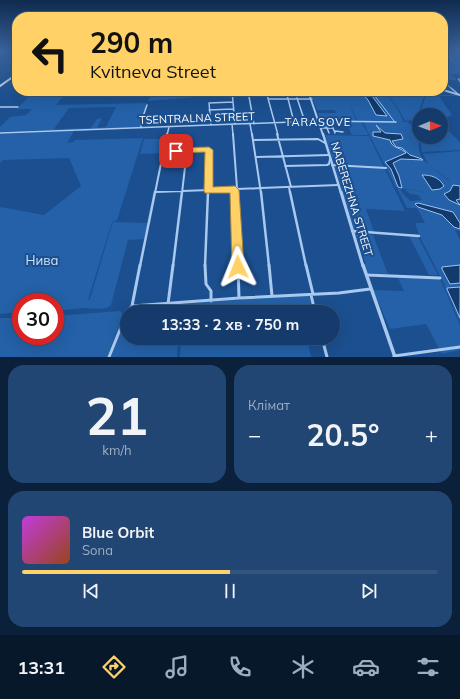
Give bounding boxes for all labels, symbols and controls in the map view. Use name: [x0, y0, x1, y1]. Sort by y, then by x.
text: 290 m: [90, 25, 173, 60]
icon: left: [24, 28, 76, 80]
text: Kvitneva Street: [90, 60, 216, 83]
north arrow: [412, 108, 448, 144]
map controls: [412, 108, 448, 144]
street label: TSENTRALNA STREET: [139, 109, 255, 127]
district label: TARASOVE: [285, 115, 351, 129]
pin: [159, 134, 193, 168]
icon: arrive: [165, 140, 187, 162]
street label: NABEREZHNA STREET: [328, 140, 376, 258]
position arrow: [217, 246, 259, 288]
park label: Нива: [26, 252, 58, 268]
speed limit sign: 30: [12, 293, 64, 345]
text: 13:33 · 2 хв · 750 m: [161, 315, 299, 334]
text: 21: [86, 383, 148, 448]
text: Клімат: [248, 397, 290, 413]
text: 20.5°: [307, 416, 379, 454]
text: −: [248, 421, 261, 449]
text: +: [425, 421, 438, 449]
text: km/h: [102, 442, 132, 458]
text: Blue Orbit: [82, 523, 154, 542]
text: Sona: [82, 542, 113, 558]
icon: previous: [80, 580, 102, 602]
icon: pause: [219, 580, 241, 602]
icon: next: [358, 580, 380, 602]
icon: directions: [100, 653, 128, 681]
icon: music: [163, 653, 191, 681]
icon: phone: [226, 653, 254, 681]
icon: climate: [289, 653, 317, 681]
icon: car: [352, 653, 380, 681]
icon: filters: [414, 653, 442, 681]
text: 13:31: [17, 656, 65, 679]

